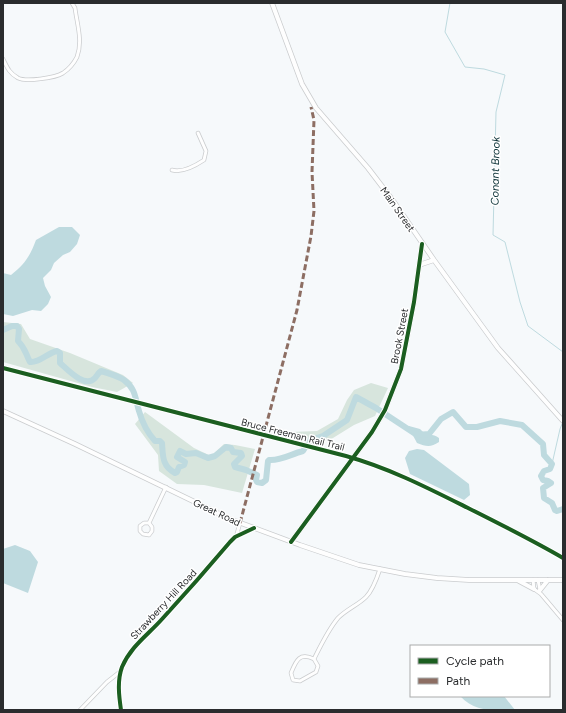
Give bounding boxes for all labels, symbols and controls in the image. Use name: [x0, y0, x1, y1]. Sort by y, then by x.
water label: Conant Brook: [488, 136, 503, 205]
street label: Main Street: [377, 184, 418, 234]
street label: Brook Street: [388, 307, 411, 365]
street label: Bruce Freeman Rail Trail: [240, 415, 346, 454]
street label: Great Road: [191, 496, 243, 529]
street label: Strawberry Hill Road: [127, 566, 199, 642]
legend: [410, 645, 550, 697]
text: Cycle path: [446, 654, 504, 668]
text: Path: [446, 674, 470, 688]

